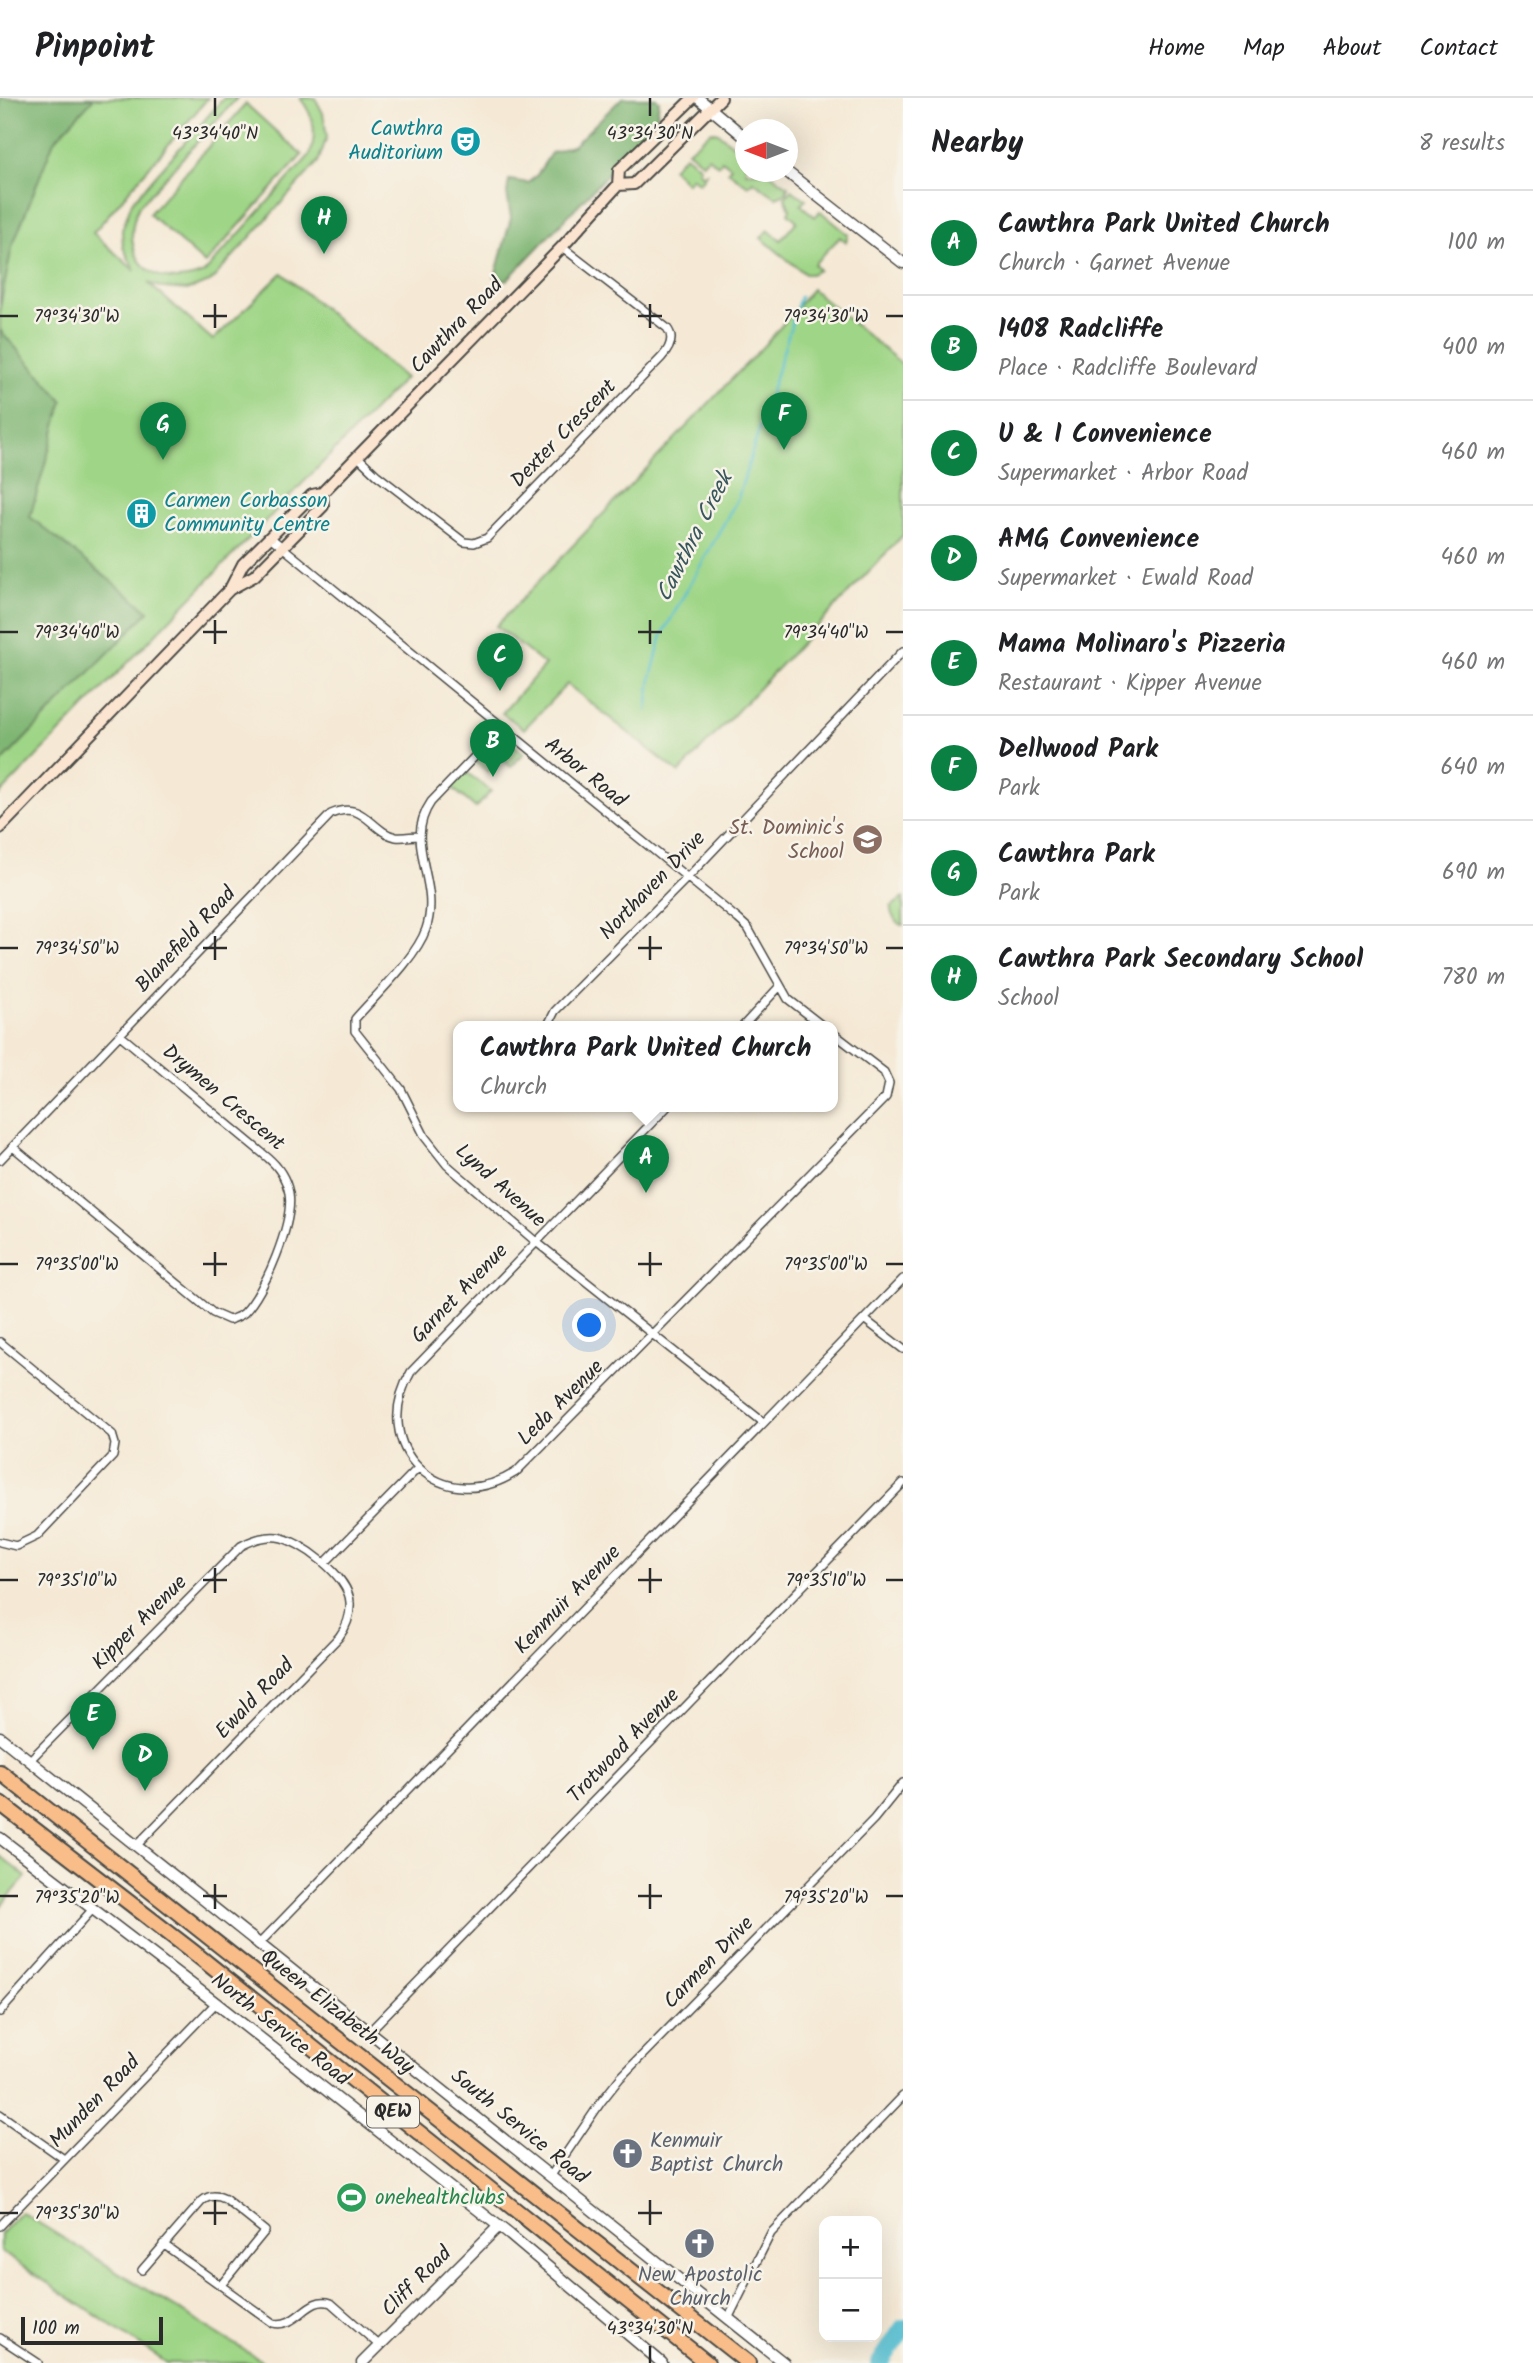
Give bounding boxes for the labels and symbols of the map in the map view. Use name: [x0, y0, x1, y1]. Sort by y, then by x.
place label: Cawthra Auditorium: [348, 113, 443, 170]
north arrow: [735, 119, 798, 182]
text: 43°34'40"N: [172, 120, 258, 149]
text: 43°34'30"N: [607, 120, 693, 149]
theatre icon: Cawthra Auditorium: [449, 124, 483, 158]
pin: H: [301, 196, 347, 254]
street label: Cawthra Road: [402, 270, 512, 382]
text: 79°34'30"W: [34, 303, 120, 332]
text: 79°34'30"W: [783, 303, 869, 332]
street label: Dexter Crescent: [503, 371, 625, 496]
pin: F: [761, 392, 807, 450]
pin: G: [140, 402, 186, 460]
water label: Cawthra Creek: [647, 463, 745, 608]
place label: Carmen Corbasson Community Centre: [164, 485, 331, 542]
building icon: Carmen Corbasson Community Centre: [124, 496, 158, 530]
text: 79°34'40"W: [35, 619, 119, 648]
text: 79°34'40"W: [784, 619, 868, 648]
pin: C: [477, 633, 523, 691]
pin: B: [470, 719, 516, 777]
street label: Arbor Road: [537, 729, 634, 817]
place label: St. Dominic's School: [729, 812, 844, 869]
street label: Northaven Drive: [592, 823, 714, 948]
school or university icon: St. Dominic's School: [850, 823, 884, 857]
street label: Blanefield Road: [128, 879, 245, 1001]
text: 79°34'50"W: [35, 935, 119, 964]
text: 79°34'50"W: [784, 935, 868, 964]
street label: Drymen Crescent: [154, 1036, 293, 1160]
pin: A: [623, 1135, 669, 1193]
street label: Lynd Avenue: [447, 1136, 554, 1237]
street label: Garnet Avenue: [403, 1236, 517, 1352]
text: 79°35'00"W: [35, 1251, 119, 1280]
text: 79°35'00"W: [784, 1251, 868, 1280]
your location: [572, 1308, 606, 1342]
street label: Leda Avenue: [510, 1352, 612, 1454]
street label: Kenmuir Avenue: [507, 1537, 630, 1663]
text: 79°35'10"W: [37, 1567, 117, 1596]
street label: Kipper Avenue: [84, 1567, 196, 1679]
text: 79°35'10"W: [786, 1567, 866, 1596]
street label: Ewald Road: [208, 1650, 303, 1747]
street label: Trotwood Avenue: [560, 1680, 688, 1811]
pin: E: [70, 1692, 116, 1750]
pin: D: [122, 1733, 168, 1791]
text: 79°35'20"W: [34, 1884, 120, 1913]
text: 79°35'20"W: [783, 1884, 869, 1913]
street label: Carmen Drive: [656, 1908, 763, 2017]
street label: Queen Elizabeth Way: [253, 1941, 421, 2083]
street label: North Service Road: [203, 1965, 357, 2095]
street label: Munden Road: [42, 2047, 149, 2156]
street label: South Service Road: [443, 2061, 596, 2193]
road number: QEW: [367, 2096, 419, 2128]
place label: Kenmuir Baptist Church: [650, 2125, 783, 2182]
church icon: Kenmuir Baptist Church: [610, 2136, 644, 2170]
sports icon: onehealthclubs: [335, 2181, 369, 2215]
place label: onehealthclubs: [375, 2182, 505, 2215]
text: 79°35'30"W: [34, 2200, 120, 2229]
church icon: New Apostolic Church: [683, 2226, 717, 2260]
street label: Cliff Road: [374, 2238, 461, 2325]
place label: New Apostolic Church: [638, 2259, 762, 2316]
scale bar: [21, 2314, 163, 2346]
text: 43°34'30"N: [607, 2315, 693, 2344]

